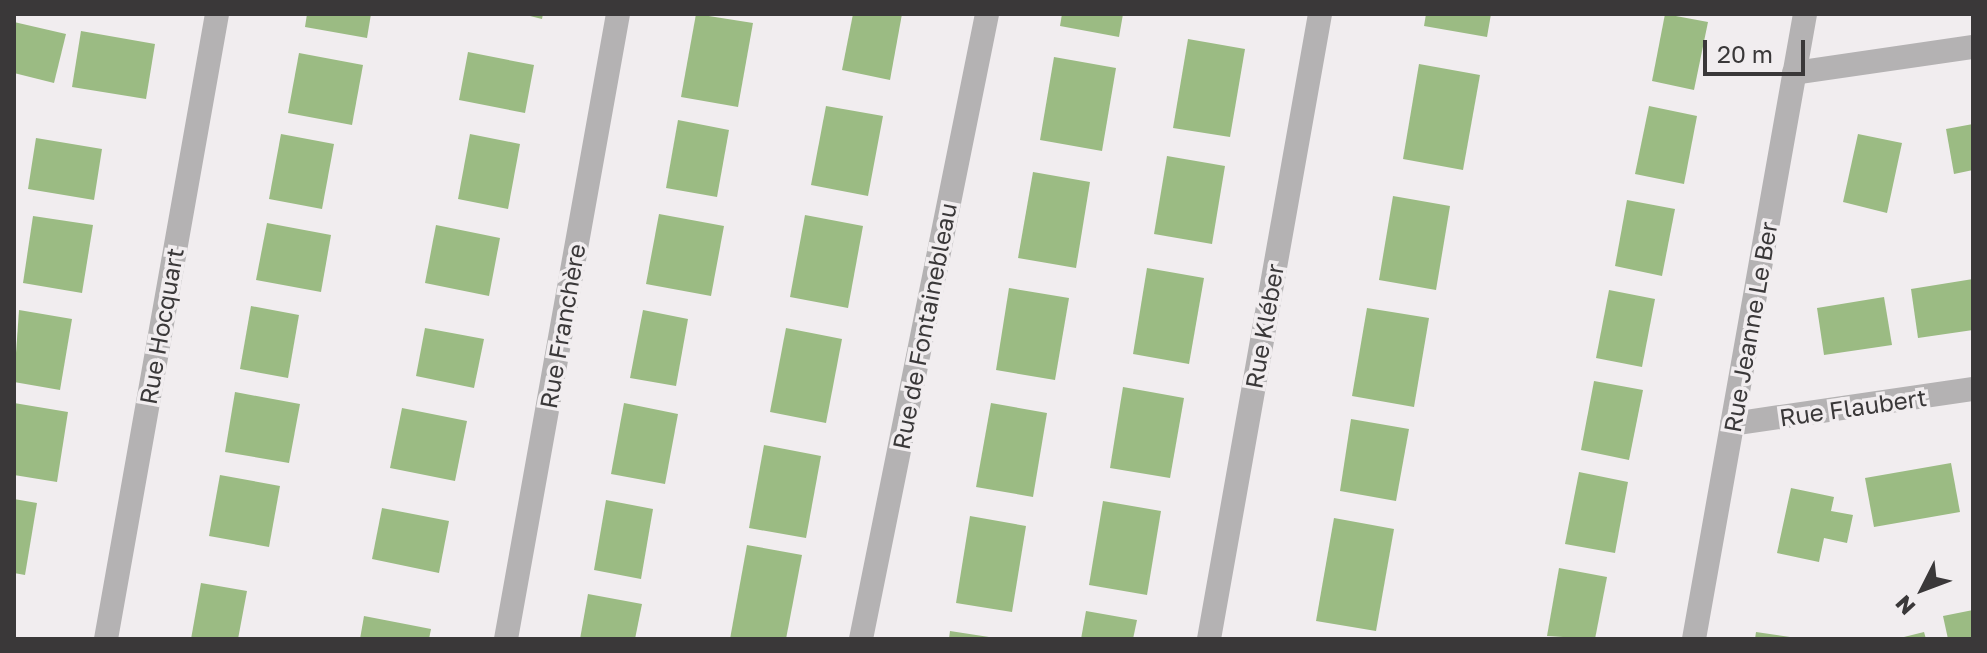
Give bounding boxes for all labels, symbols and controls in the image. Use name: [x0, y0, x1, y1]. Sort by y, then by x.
scale bar: [1707, 24, 1809, 74]
text: 20 m: [1717, 39, 1773, 68]
street label: Rue de Fontainebleau: [886, 200, 962, 452]
street label: Rue Jeanne Le Ber: [1717, 219, 1783, 435]
street label: Rue Franchère: [533, 241, 591, 411]
street label: Rue Hocquart: [133, 246, 189, 406]
street label: Rue Kléber: [1239, 261, 1289, 391]
street label: Rue Flaubert: [1777, 382, 1929, 432]
north arrow: [1883, 549, 1963, 629]
text: N: [1889, 590, 1920, 621]

